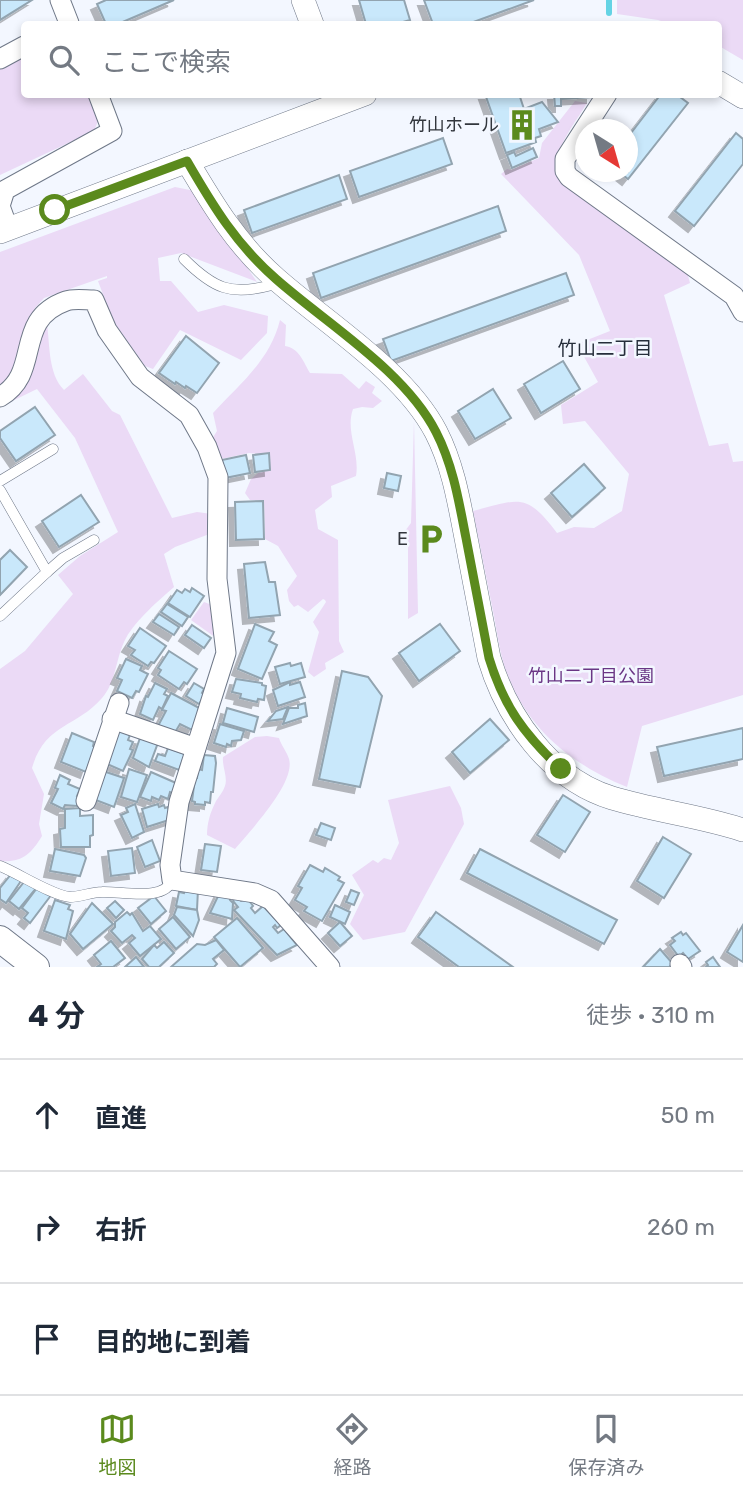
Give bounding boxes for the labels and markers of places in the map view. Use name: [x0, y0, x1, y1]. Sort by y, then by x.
building icon: 竹山ホール: [505, 108, 539, 142]
place label: 竹山ホール: [409, 114, 499, 136]
parking icon: E: [414, 522, 448, 556]
place label: E: [397, 528, 408, 550]

